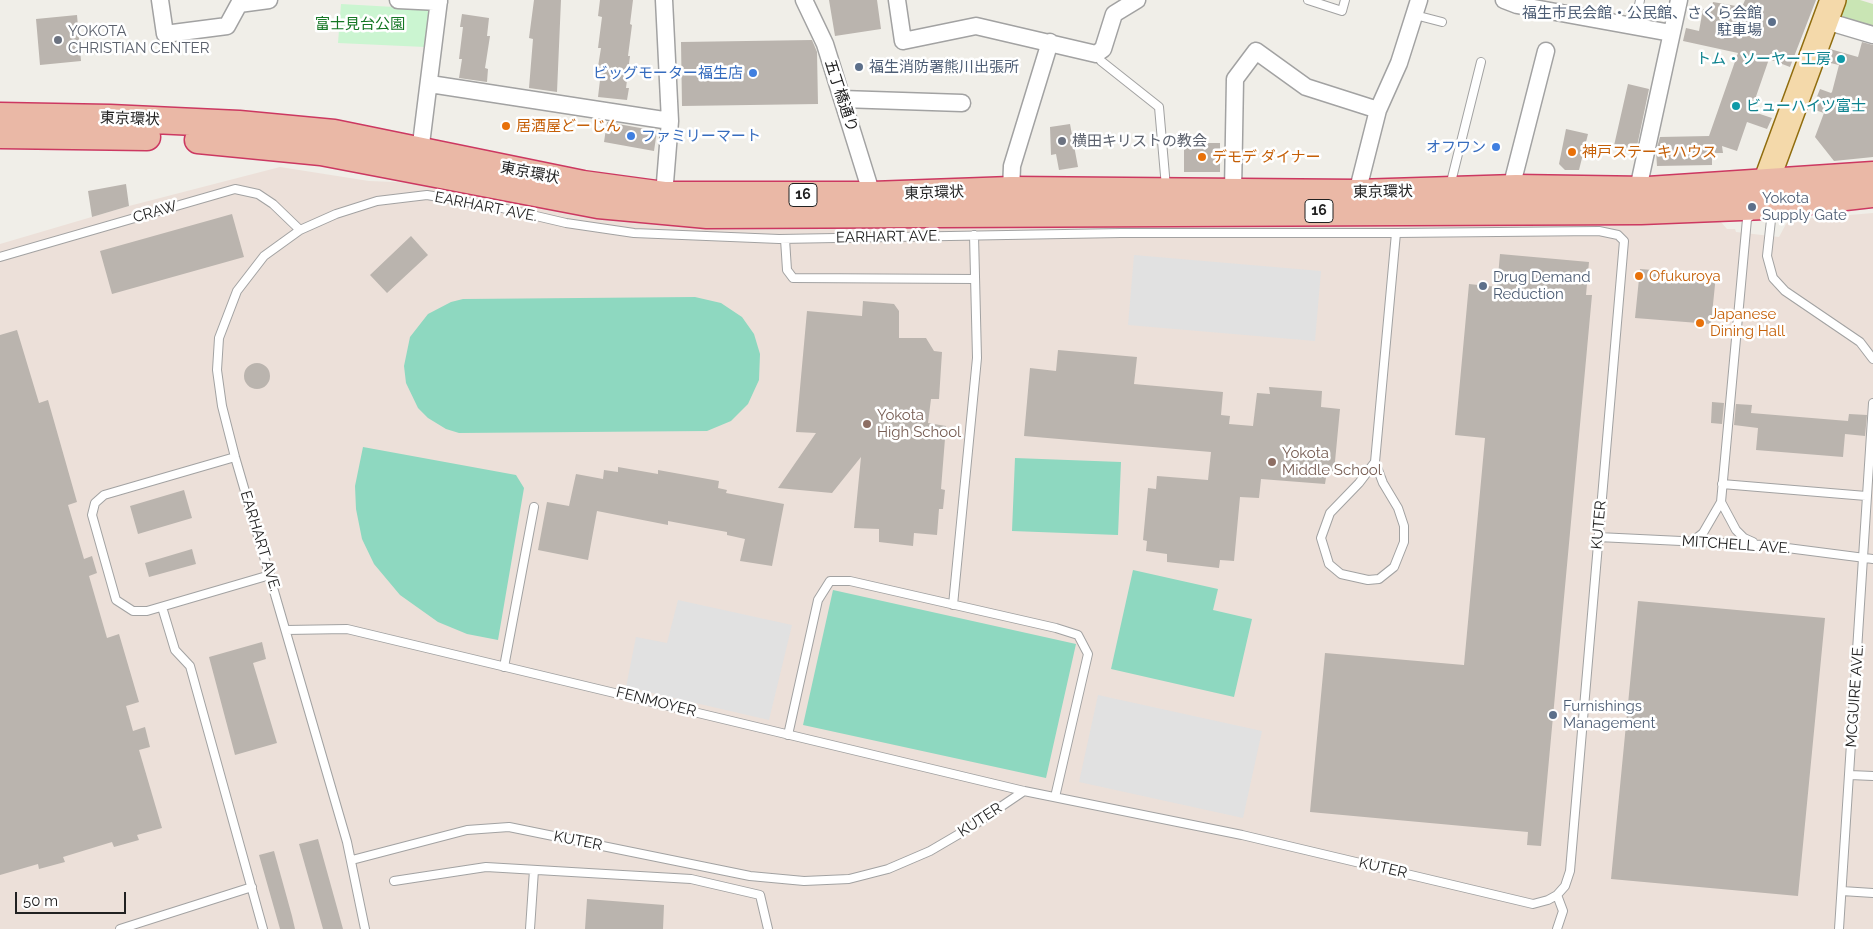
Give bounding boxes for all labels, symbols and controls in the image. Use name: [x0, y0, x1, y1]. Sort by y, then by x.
place label: 福生市民会館・公民館、さくら会館 駐車場: [1522, 4, 1762, 39]
park label: 富士見台公園: [315, 15, 405, 33]
marker: 福生市民会館・公民館、さくら会館 駐車場: [1766, 16, 1778, 28]
place label: YOKOTA CHRISTIAN CENTER: [68, 22, 209, 57]
marker: YOKOTA CHRISTIAN CENTER: [52, 34, 64, 46]
place label: トム・ソーヤー工房: [1696, 50, 1831, 68]
marker: トム・ソーヤー工房: [1835, 53, 1847, 65]
street label: 五丁橋通り: [821, 58, 861, 134]
place label: 福生消防署熊川出張所: [869, 58, 1019, 76]
marker: 福生消防署熊川出張所: [853, 61, 865, 73]
place label: ビッグモーター福生店: [593, 64, 743, 82]
marker: ビッグモーター福生店: [747, 67, 759, 79]
place label: ビューハイツ富士: [1746, 97, 1866, 115]
marker: ビューハイツ富士: [1730, 100, 1742, 112]
street label: 東京環状: [100, 109, 160, 129]
place label: 居酒屋どーじん: [516, 117, 621, 135]
marker: 居酒屋どーじん: [500, 120, 512, 132]
place label: ファミリーマート: [641, 127, 761, 145]
marker: ファミリーマート: [625, 130, 637, 142]
place label: 横田キリストの教会: [1072, 132, 1207, 150]
marker: 横田キリストの教会: [1056, 135, 1068, 147]
place label: オフワン: [1426, 138, 1486, 156]
marker: オフワン: [1490, 141, 1502, 153]
place label: 神戸ステーキハウス: [1582, 143, 1717, 161]
marker: 神戸ステーキハウス: [1566, 146, 1578, 158]
place label: デモデ ダイナー: [1212, 148, 1321, 166]
marker: デモデ ダイナー: [1196, 151, 1208, 163]
street label: 東京環状: [499, 158, 561, 188]
street label: 東京環状: [1353, 182, 1413, 202]
street label: 東京環状: [904, 183, 964, 203]
road number: 16: [789, 184, 817, 206]
street label: EARHART AVE.: [433, 188, 539, 226]
place label: Yokota Supply Gate: [1762, 189, 1847, 224]
street label: CRAW: [131, 197, 179, 227]
road number: 16: [1305, 200, 1333, 222]
marker: Yokota Supply Gate: [1746, 201, 1758, 213]
street label: EARHART AVE.: [836, 227, 940, 247]
place label: Ofukuroya: [1649, 267, 1721, 285]
place label: Drug Demand Reduction: [1493, 268, 1591, 303]
marker: Ofukuroya: [1633, 270, 1645, 282]
marker: Drug Demand Reduction: [1477, 280, 1489, 292]
place label: Japanese Dining Hall: [1710, 305, 1785, 340]
marker: Japanese Dining Hall: [1694, 317, 1706, 329]
place label: Yokota High School: [877, 406, 961, 441]
marker: Yokota High School: [861, 418, 873, 430]
place label: Yokota Middle School: [1282, 444, 1382, 479]
marker: Yokota Middle School: [1266, 456, 1278, 468]
street label: EARHART AVE.: [236, 488, 284, 594]
street label: KUTER: [1588, 500, 1610, 550]
street label: MITCHELL AVE.: [1681, 532, 1791, 558]
street label: MCGUIRE AVE.: [1842, 644, 1868, 748]
street label: FENMOYER: [614, 683, 698, 721]
place label: Furnishings Management: [1563, 697, 1656, 732]
marker: Furnishings Management: [1547, 709, 1559, 721]
street label: KUTER: [955, 799, 1005, 841]
street label: KUTER: [552, 827, 604, 855]
street label: KUTER: [1357, 854, 1409, 882]
scale bar: [18, 882, 129, 914]
text: 50 m: [23, 892, 58, 910]

